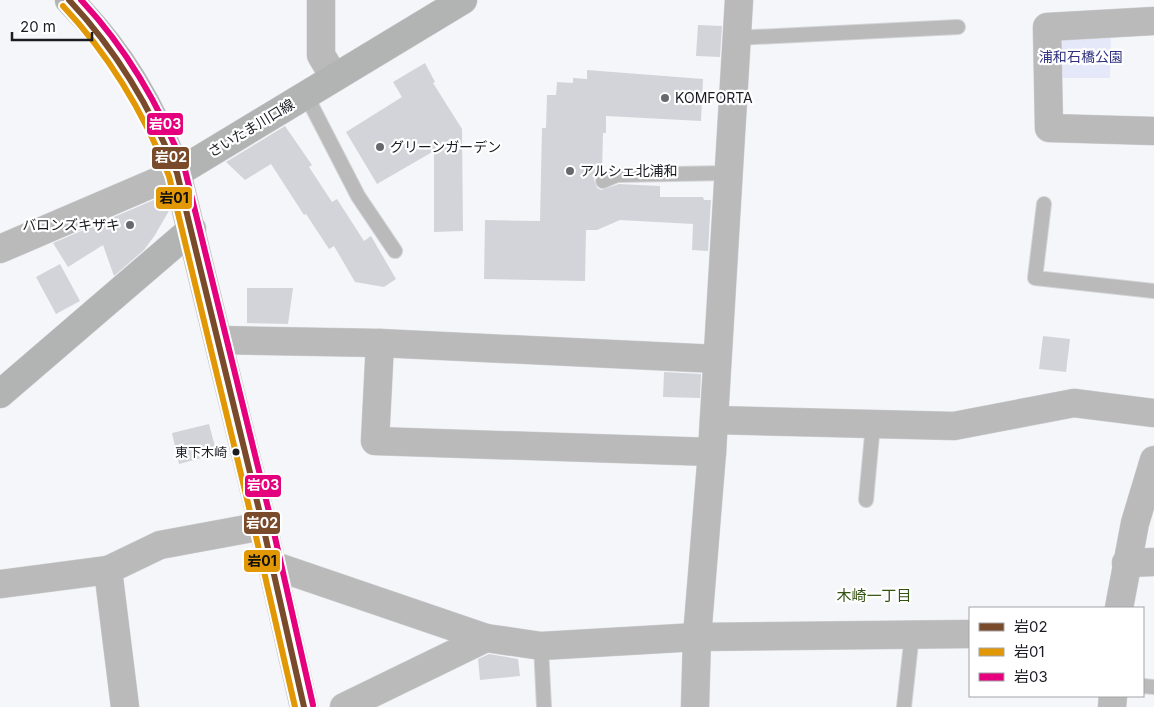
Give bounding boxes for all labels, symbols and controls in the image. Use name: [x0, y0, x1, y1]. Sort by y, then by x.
scale bar: [12, 10, 92, 42]
text: 20 m: [20, 17, 56, 36]
park label: 浦和石橋公園: [1039, 48, 1123, 65]
place label: KOMFORTA: [675, 89, 753, 106]
marker: KOMFORTA: [659, 92, 671, 104]
street label: さいたま川口線: [205, 95, 297, 160]
line badge: 岩03: [146, 112, 184, 136]
text: 岩03: [149, 115, 181, 132]
place label: グリーンガーデン: [390, 138, 501, 155]
marker: グリーンガーデン: [374, 141, 386, 153]
line badge: 岩02: [151, 146, 190, 170]
text: 岩02: [155, 148, 187, 165]
place label: アルシェ北浦和: [580, 162, 678, 179]
marker: アルシェ北浦和: [564, 165, 576, 177]
line badge: 岩01: [155, 186, 193, 210]
text: 岩01: [159, 189, 189, 206]
place label: バロンズキザキ: [22, 216, 120, 233]
marker: バロンズキザキ: [124, 219, 136, 231]
place label: 東下木崎: [175, 444, 227, 460]
marker: 東下木崎: [231, 447, 241, 457]
line badge: 岩03: [244, 474, 282, 498]
text: 岩03: [247, 476, 279, 493]
line badge: 岩02: [243, 511, 281, 535]
text: 岩02: [246, 514, 278, 531]
line badge: 岩01: [243, 549, 281, 573]
text: 岩01: [247, 552, 277, 569]
district label: 木崎一丁目: [836, 586, 912, 605]
legend: [969, 607, 1144, 697]
text: 岩02: [1014, 617, 1048, 636]
text: 岩01: [1014, 642, 1045, 661]
text: 岩03: [1014, 667, 1048, 686]

